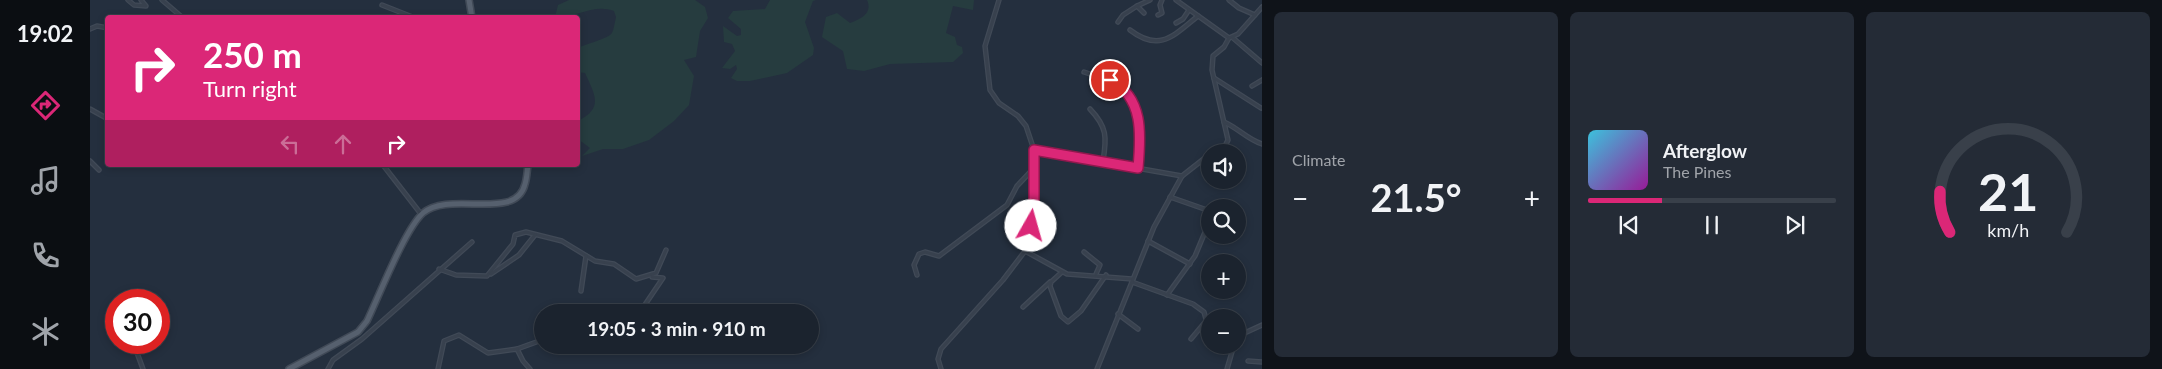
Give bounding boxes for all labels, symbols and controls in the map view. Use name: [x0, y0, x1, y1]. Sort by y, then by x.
text: 19:02: [17, 20, 73, 47]
text: 250 m: [203, 33, 302, 75]
icon: right: [120, 35, 185, 100]
pin: [1089, 59, 1131, 101]
icon: arrive: [1096, 66, 1124, 94]
text: Turn right: [203, 75, 297, 102]
icon: directions: [28, 88, 63, 123]
icon: left: [276, 130, 304, 158]
icon: ahead: [329, 130, 357, 158]
icon: right: [382, 130, 410, 158]
text: Afterglow: [1663, 139, 1747, 162]
map controls: [1201, 144, 1246, 354]
button: sound: [1201, 144, 1246, 189]
text: Climate: [1292, 150, 1345, 169]
text: 21: [1978, 160, 2038, 222]
text: The Pines: [1663, 162, 1732, 181]
icon: music: [28, 163, 63, 198]
text: 21.5°: [1371, 174, 1461, 220]
text: −: [1292, 181, 1308, 215]
text: +: [1524, 181, 1540, 215]
position arrow: [1004, 199, 1056, 251]
button: search: [1201, 199, 1246, 244]
icon: previous: [1615, 211, 1643, 239]
icon: pause: [1698, 211, 1726, 239]
icon: next: [1781, 211, 1809, 239]
text: km/h: [1987, 219, 2029, 241]
icon: phone: [28, 238, 63, 273]
button: +: [1201, 254, 1246, 299]
speed limit sign: 30: [105, 289, 170, 354]
button: −: [1201, 309, 1246, 354]
icon: climate: [28, 314, 63, 349]
text: 19:05 · 3 min · 910 m: [587, 317, 766, 340]

